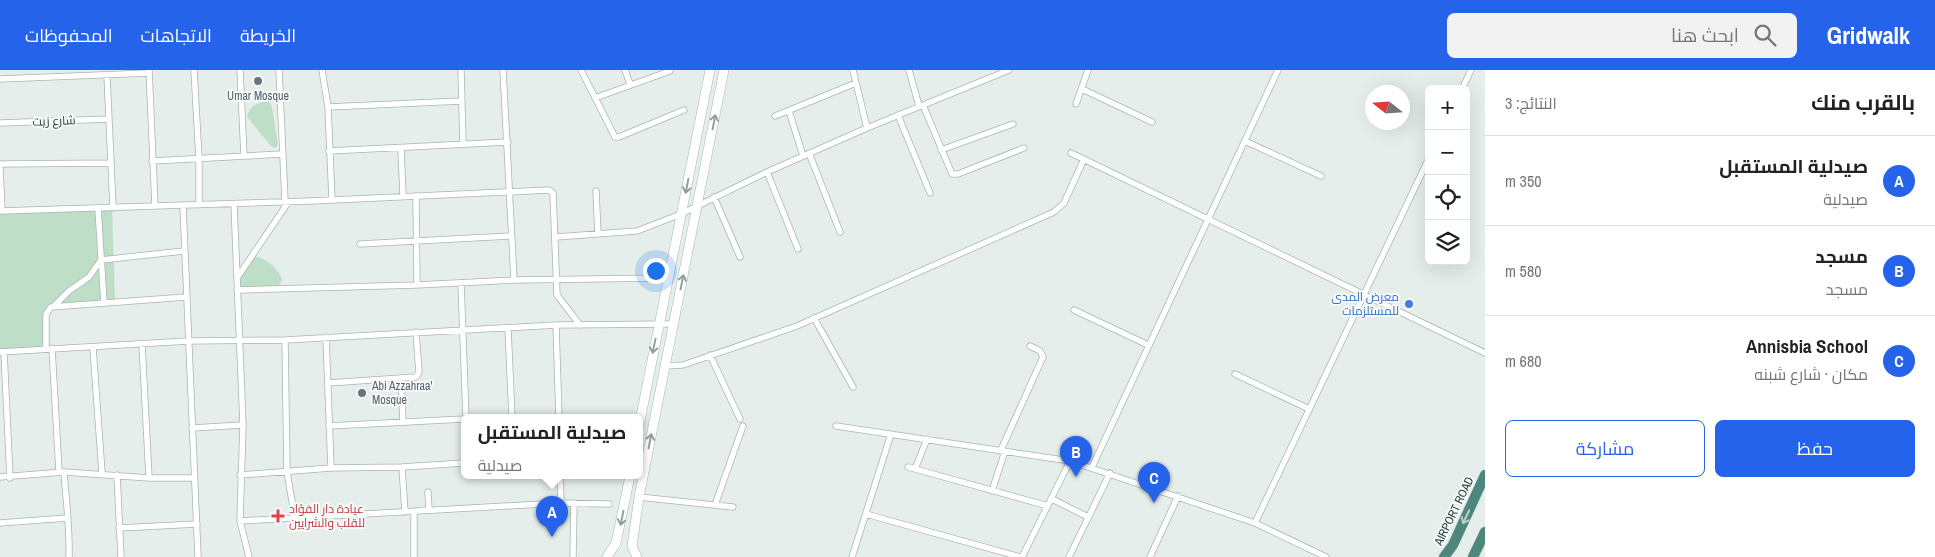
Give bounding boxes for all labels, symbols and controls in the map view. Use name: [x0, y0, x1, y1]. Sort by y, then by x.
search box: [1447, 13, 1797, 58]
text: Gridwalk: [1827, 19, 1910, 51]
icon: search: [1751, 21, 1779, 49]
text: ابحث هنا: [1671, 22, 1739, 48]
text: المحفوظات: [25, 23, 113, 48]
text: الاتجاهات: [141, 23, 212, 48]
text: الخريطة: [240, 23, 296, 48]
marker: Umar Mosque: [252, 75, 264, 87]
north arrow: [1365, 85, 1410, 130]
map controls: [1425, 85, 1470, 265]
button: +: [1425, 85, 1470, 130]
place label: Umar Mosque: [227, 88, 289, 104]
text: بالقرب منك: [1811, 88, 1915, 117]
text: النتائج: 3: [1505, 92, 1557, 114]
street label: شارع زيت: [32, 112, 76, 130]
one-way arrow: [709, 115, 719, 131]
button: −: [1425, 130, 1470, 175]
text: صيدلية المستقبل: [1719, 153, 1868, 179]
text: 350 m: [1505, 170, 1541, 192]
text: A: [1894, 170, 1904, 192]
button: locate: [1425, 175, 1470, 220]
one-way arrow: [681, 178, 691, 194]
text: صيدلية: [1823, 188, 1868, 210]
button: layers: [1425, 220, 1470, 265]
text: مسجد: [1815, 243, 1868, 269]
your location: [643, 258, 669, 284]
text: 580 m: [1505, 260, 1541, 282]
text: B: [1894, 260, 1904, 282]
one-way arrow: [677, 274, 687, 290]
text: مسجد: [1826, 278, 1868, 300]
place label: معرض المدى للمستلزمات: [1331, 289, 1399, 319]
marker: معرض المدى للمستلزمات: [1403, 298, 1415, 310]
text: Annisbia School: [1746, 333, 1868, 359]
one-way arrow: [649, 337, 658, 353]
text: 680 m: [1505, 350, 1541, 372]
text: C: [1894, 350, 1904, 372]
text: مكان · شارع شبنه: [1754, 363, 1868, 385]
place label: Abi Azzahraa' Mosque: [371, 378, 433, 408]
marker: Abi Azzahraa' Mosque: [356, 387, 368, 399]
popup: [461, 414, 643, 479]
text: صيدلية المستقبل: [478, 419, 626, 445]
button: مشاركة: [1505, 420, 1705, 477]
button: حفظ: [1715, 420, 1915, 477]
one-way arrow: [646, 433, 656, 449]
pin: B: [1060, 436, 1092, 477]
text: صيدلية: [478, 454, 522, 476]
pin: C: [1138, 462, 1170, 503]
street label: AIRPORT ROAD: [1430, 474, 1478, 549]
pin: A: [536, 496, 568, 537]
place label: عيادة دار الفؤاد للقلب والشرايين: [289, 501, 365, 531]
marker: عيادة دار الفؤاد للقلب والشرايين: [271, 509, 285, 523]
one-way arrow: [616, 509, 626, 525]
one-way arrow: [1461, 509, 1470, 524]

